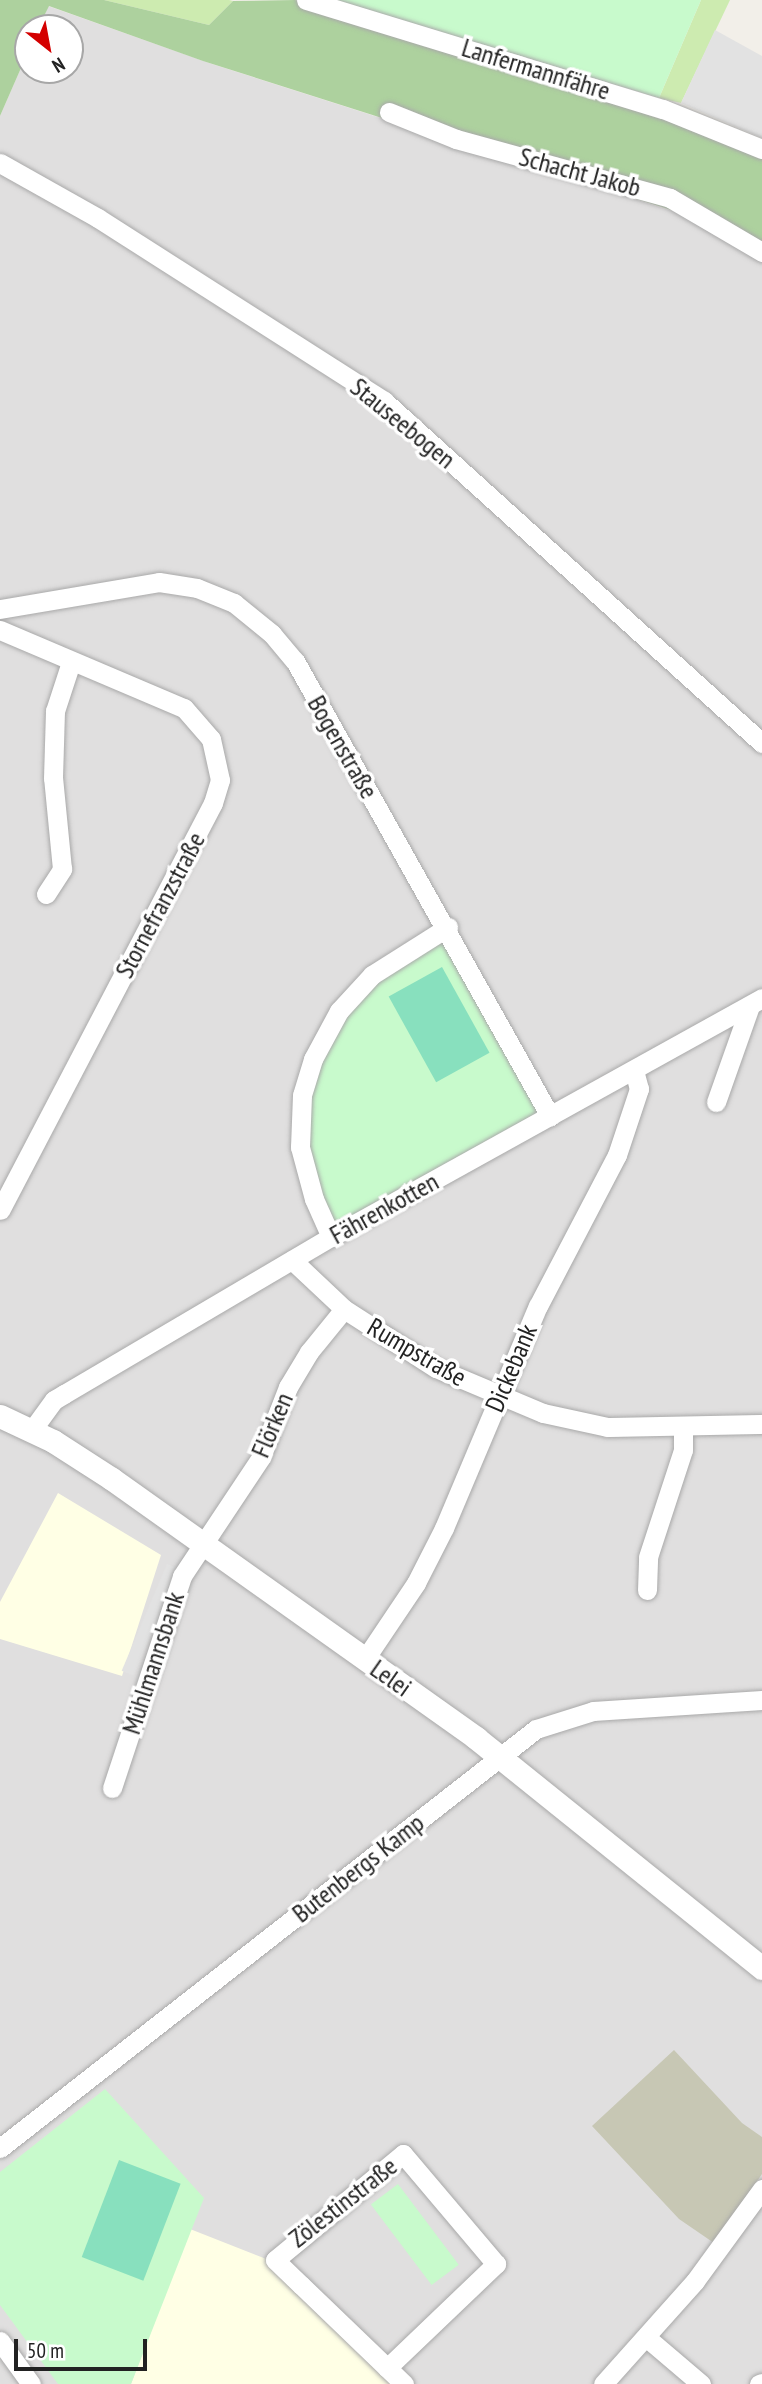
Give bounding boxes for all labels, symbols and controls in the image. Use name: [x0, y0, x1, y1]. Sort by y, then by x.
north arrow: [14, 14, 84, 84]
street label: Lanfermannfähre: [458, 32, 614, 106]
text: N: [48, 52, 69, 78]
street label: Schacht Jakob: [516, 141, 644, 203]
street label: Stauseebogen: [344, 371, 462, 475]
street label: Bogenstraße: [301, 690, 385, 804]
street label: Stornefranzstraße: [109, 827, 211, 983]
street label: Fährenkotten: [324, 1165, 444, 1251]
street label: Rumpstraße: [362, 1311, 472, 1393]
street label: Dickebank: [479, 1319, 543, 1417]
street label: Flörken: [245, 1388, 299, 1462]
street label: Mühlmannsbank: [115, 1588, 191, 1738]
street label: Lelei: [365, 1653, 417, 1703]
street label: Butenbergs Kamp: [286, 1807, 430, 1929]
street label: Zölestinstraße: [283, 2150, 403, 2254]
scale bar: [18, 2324, 150, 2368]
text: 50 m: [27, 2337, 64, 2364]

